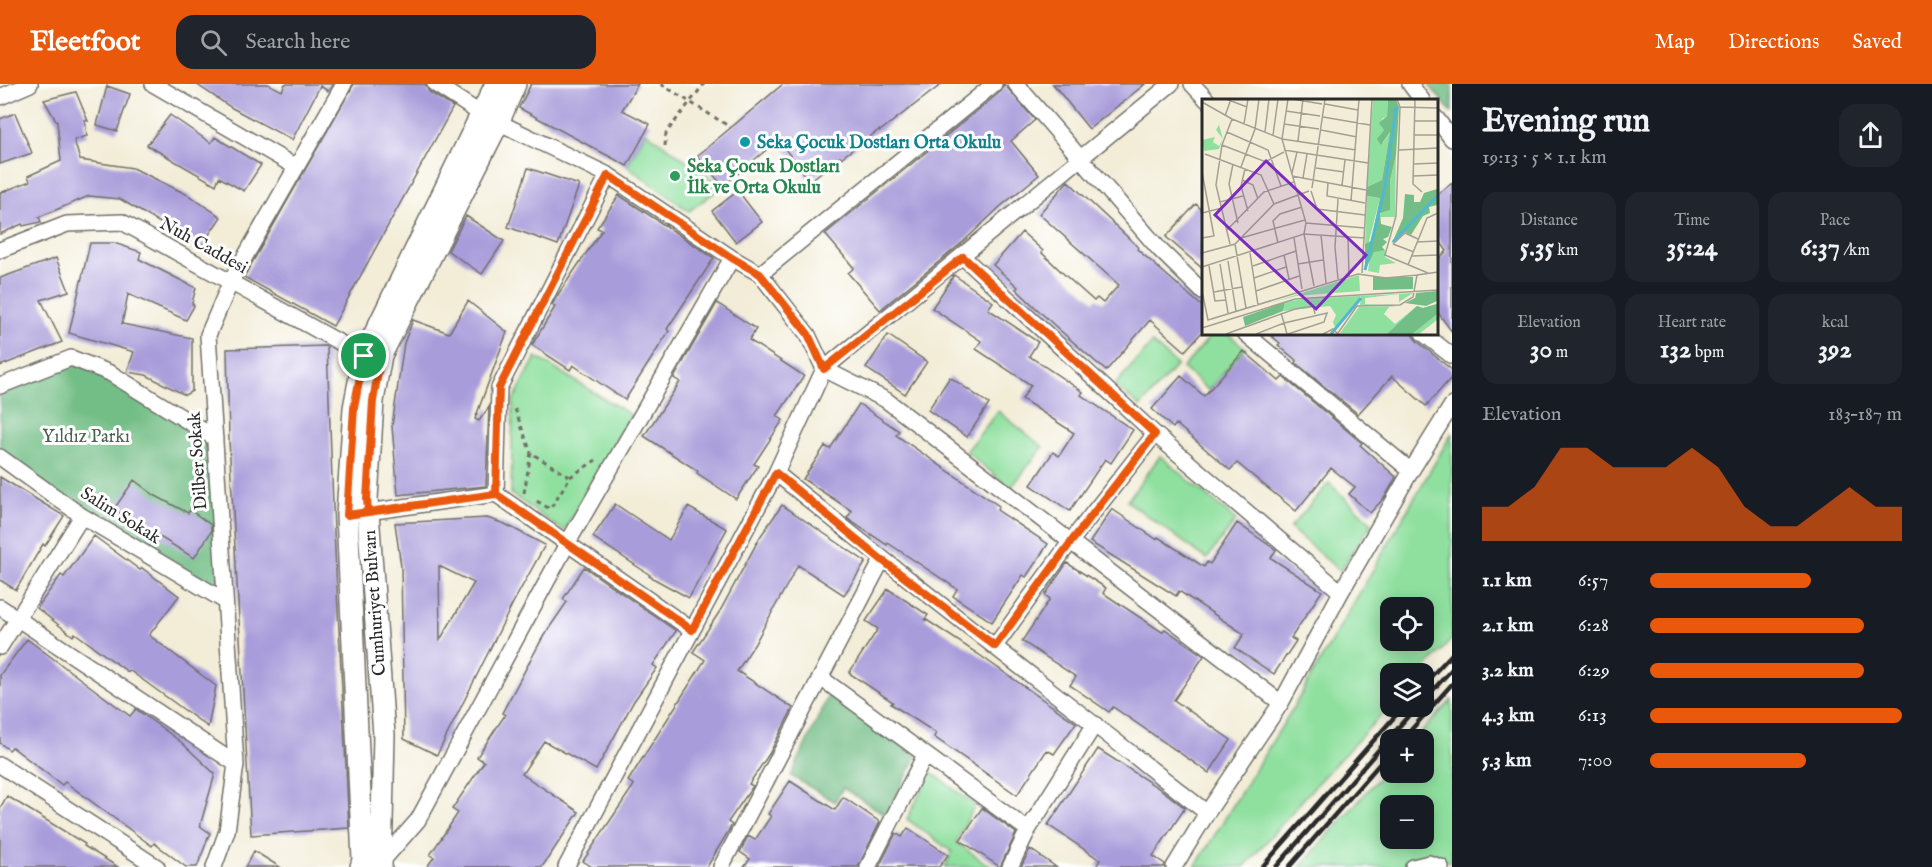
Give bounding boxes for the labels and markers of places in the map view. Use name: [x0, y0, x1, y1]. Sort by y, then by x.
place label: Seka Çocuk Dostları Orta Okulu: [757, 132, 1002, 155]
marker: Seka Çocuk Dostları Orta Okulu: [738, 135, 752, 149]
place label: Seka Çocuk Dostları İlk ve Orta Okulu: [687, 156, 840, 200]
marker: Seka Çocuk Dostları İlk ve Orta Okulu: [668, 169, 682, 183]
pin: [338, 330, 389, 381]

